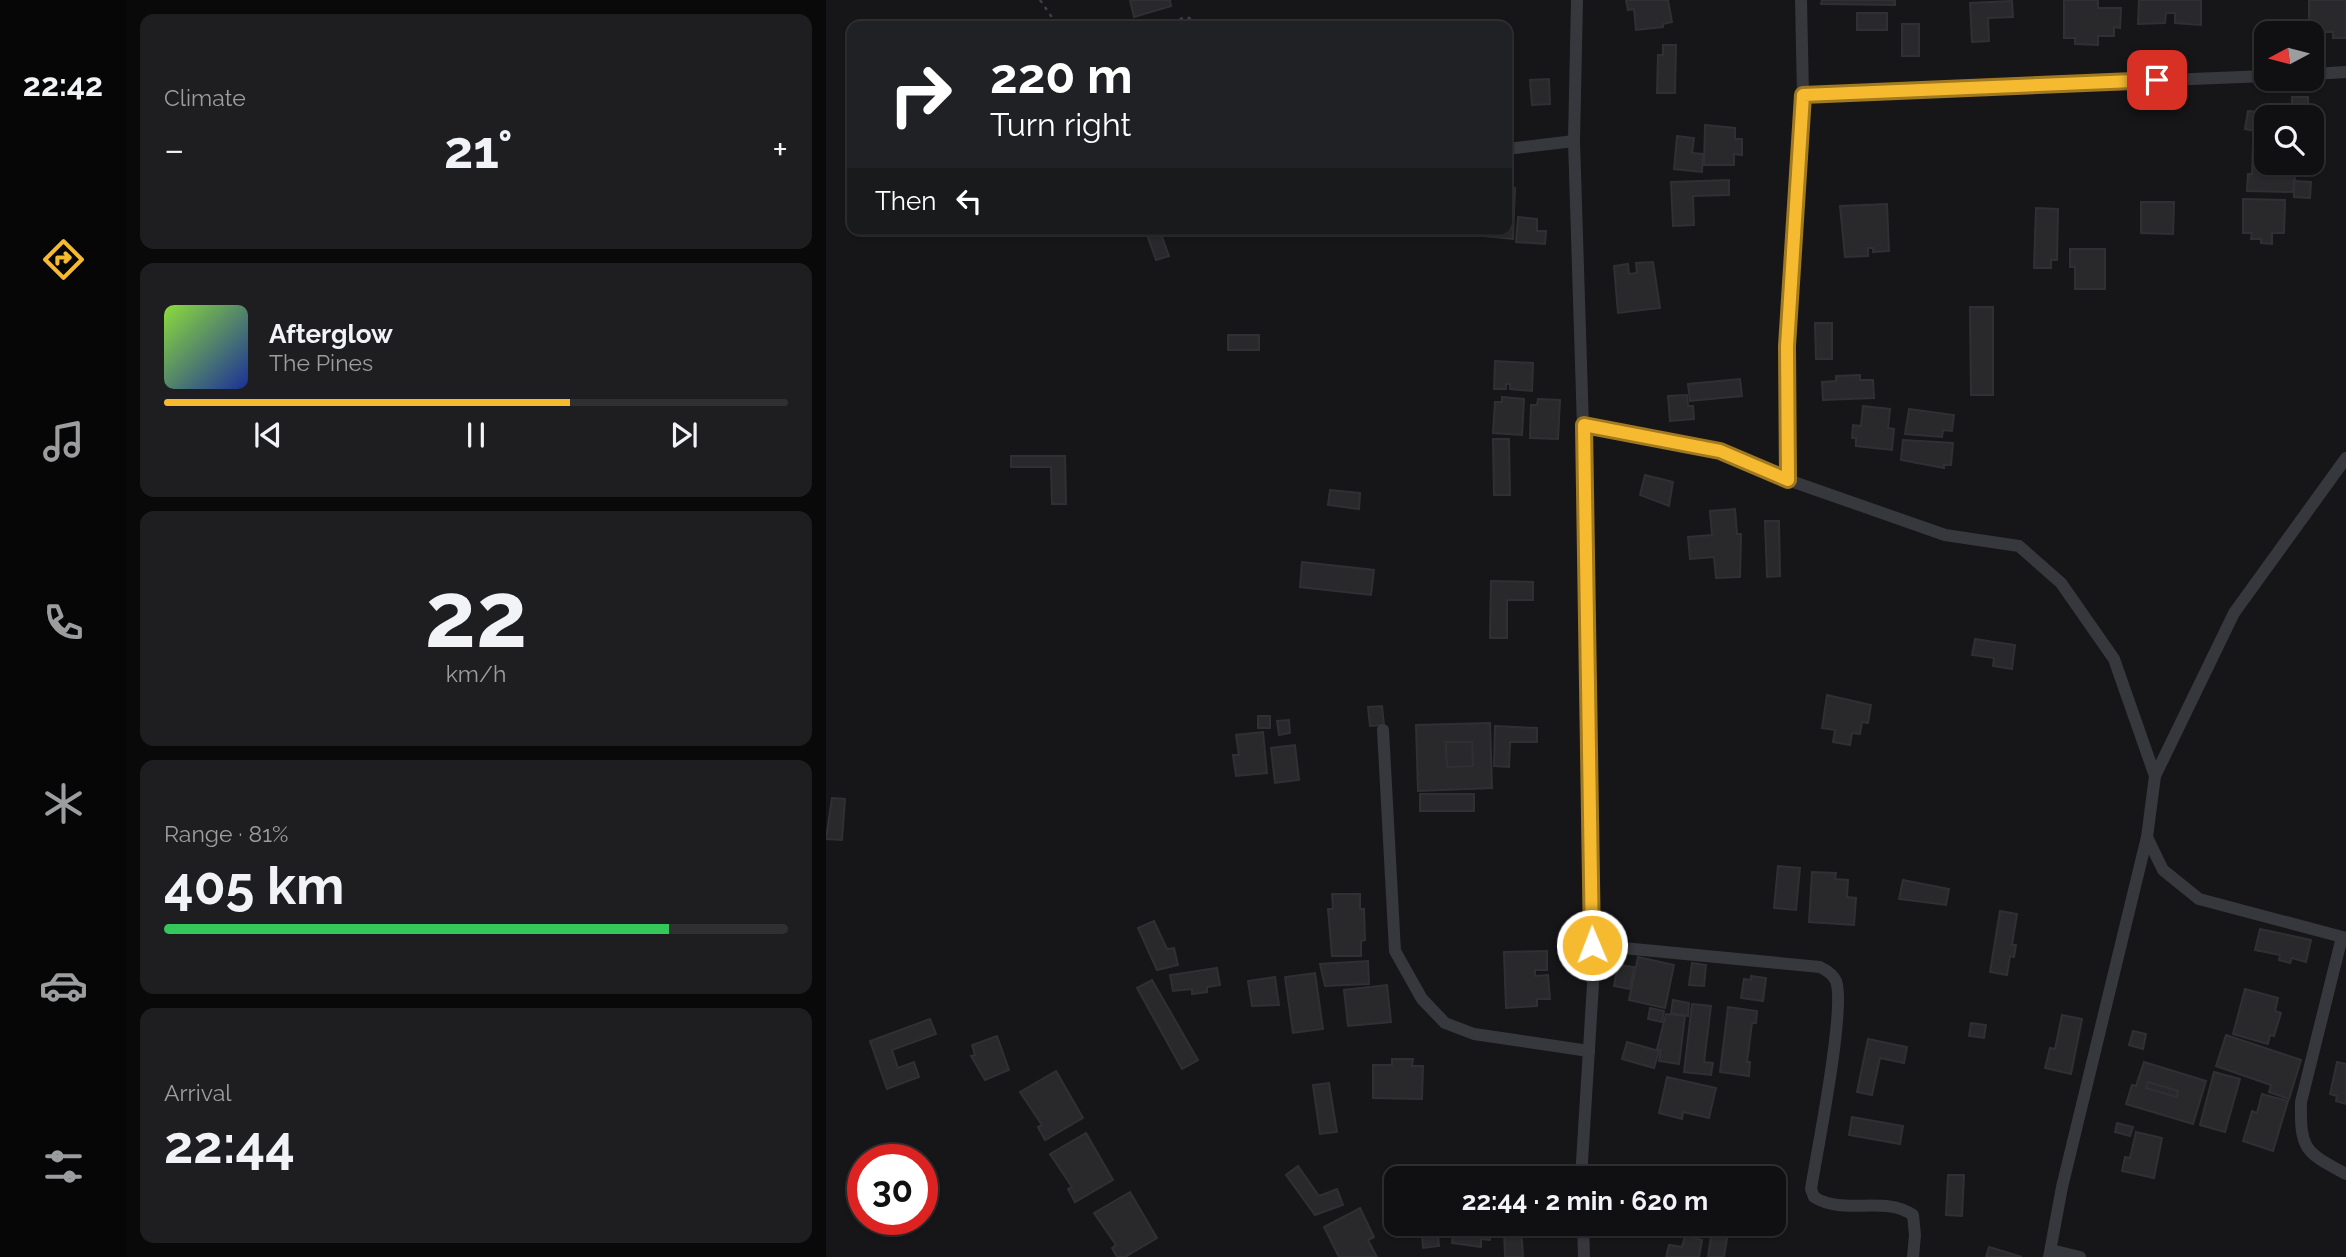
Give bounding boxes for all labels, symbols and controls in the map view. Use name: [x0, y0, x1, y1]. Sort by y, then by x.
north arrow: [2254, 21, 2324, 91]
map controls: [2254, 21, 2324, 175]
text: 220 m: [990, 47, 1133, 104]
icon: right: [875, 49, 966, 140]
pin: [2127, 50, 2187, 110]
icon: arrive: [2138, 61, 2176, 99]
text: 22:42: [23, 66, 103, 103]
text: Climate: [164, 84, 246, 111]
button: search: [2254, 105, 2324, 175]
text: Turn right: [990, 106, 1131, 143]
text: 21°: [444, 119, 513, 180]
text: −: [164, 127, 184, 172]
text: +: [772, 127, 788, 172]
icon: left: [950, 182, 988, 220]
text: Then: [875, 186, 936, 216]
icon: directions: [39, 235, 88, 284]
text: Afterglow: [269, 319, 393, 349]
text: The Pines: [269, 349, 373, 376]
icon: previous: [249, 416, 287, 454]
icon: pause: [457, 416, 495, 454]
icon: next: [665, 416, 703, 454]
icon: music: [39, 417, 88, 466]
text: 22: [425, 561, 527, 668]
icon: phone: [39, 598, 88, 647]
text: km/h: [446, 660, 506, 687]
icon: climate: [39, 779, 88, 828]
text: Range · 81%: [164, 820, 288, 847]
text: 405 km: [164, 855, 344, 916]
position arrow: [1555, 908, 1629, 982]
icon: car: [39, 961, 88, 1010]
text: Arrival: [164, 1079, 231, 1106]
text: 22:44: [164, 1114, 295, 1175]
icon: filters: [39, 1142, 88, 1191]
speed limit sign: 30: [847, 1144, 938, 1235]
text: 22:44 · 2 min · 620 m: [1462, 1186, 1708, 1216]

